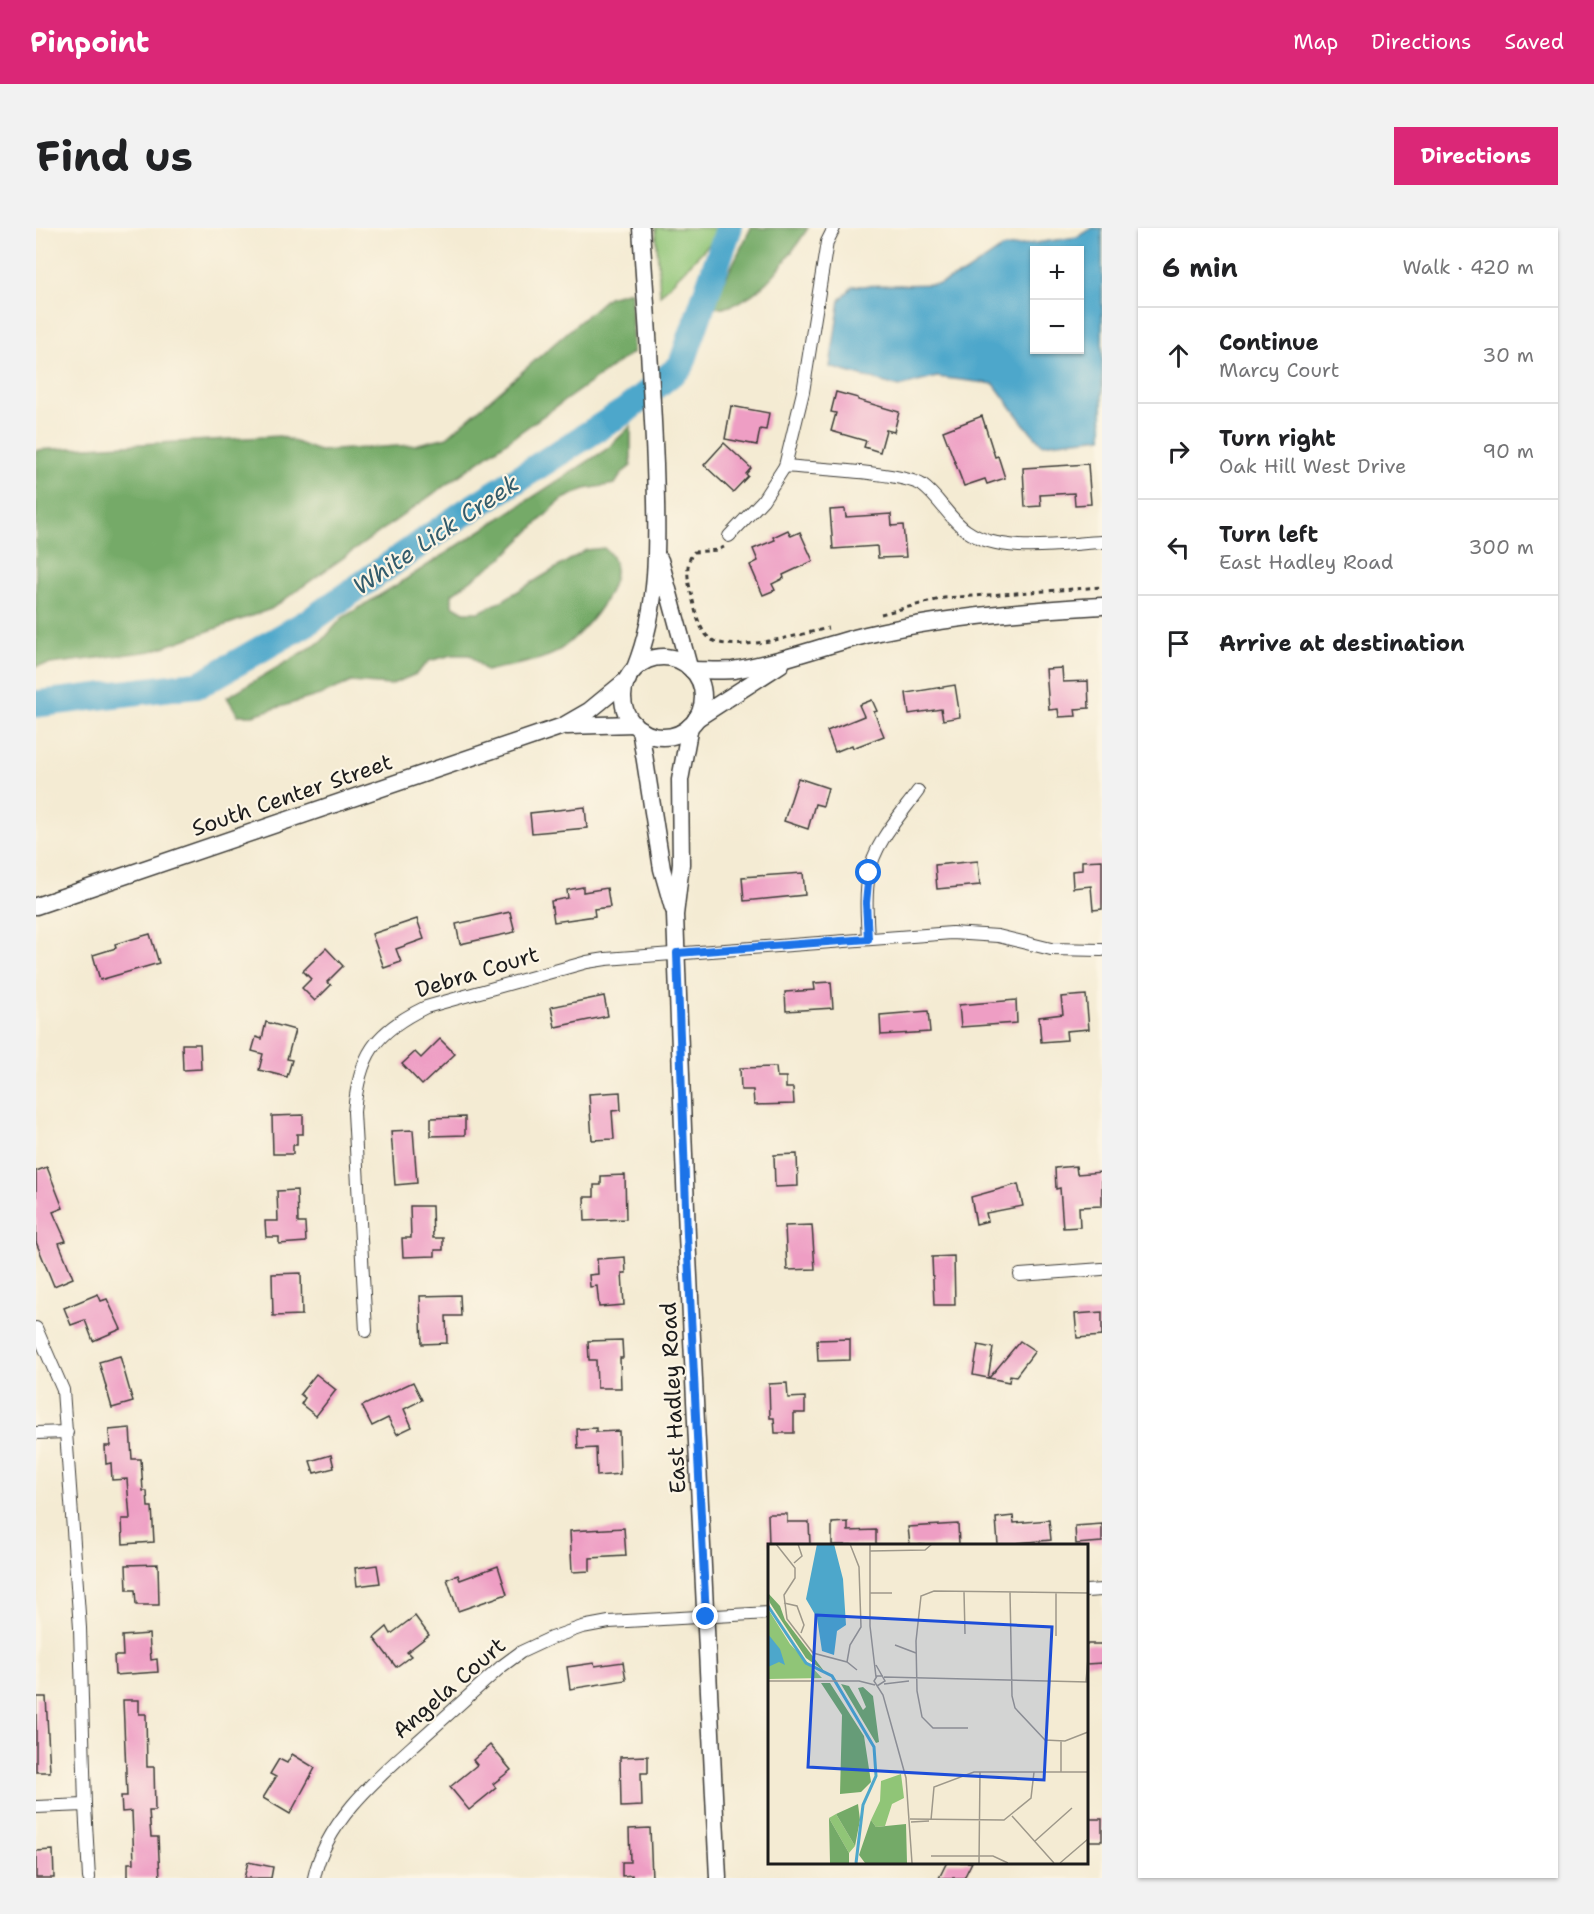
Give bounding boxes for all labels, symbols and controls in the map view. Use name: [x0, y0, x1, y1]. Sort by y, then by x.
text: Pinpoint: [30, 23, 149, 61]
text: Map: [1293, 28, 1338, 56]
text: Directions: [1371, 28, 1471, 56]
text: Saved: [1504, 28, 1564, 56]
button: Directions: [1394, 127, 1558, 185]
text: Find us: [36, 128, 193, 184]
map controls: [1030, 246, 1084, 354]
button: +: [1030, 246, 1084, 300]
text: 6 min: [1162, 250, 1238, 285]
text: Walk · 420 m: [1402, 254, 1534, 280]
button: −: [1030, 300, 1084, 354]
text: Continue: [1219, 328, 1319, 357]
icon: ahead: [1162, 339, 1195, 372]
text: 30 m: [1482, 342, 1534, 368]
text: Marcy Court: [1219, 357, 1339, 383]
text: Turn right: [1219, 424, 1336, 453]
icon: right: [1162, 435, 1195, 468]
text: 90 m: [1482, 438, 1534, 464]
text: Oak Hill West Drive: [1219, 453, 1406, 479]
water label: White Lick Creek: [347, 467, 526, 602]
text: Turn left: [1219, 520, 1318, 549]
icon: left: [1162, 531, 1195, 564]
text: 300 m: [1468, 534, 1534, 560]
text: East Hadley Road: [1219, 549, 1393, 575]
icon: arrive: [1162, 627, 1195, 660]
text: Arrive at destination: [1219, 629, 1465, 658]
street label: South Center Street: [188, 747, 396, 843]
route start: [855, 859, 881, 885]
street label: Debra Court: [412, 939, 542, 1005]
street label: East Hadley Road: [653, 1301, 692, 1495]
inset map: [768, 1544, 1087, 1863]
route end: [692, 1603, 718, 1629]
street label: Angela Court: [386, 1631, 512, 1745]

